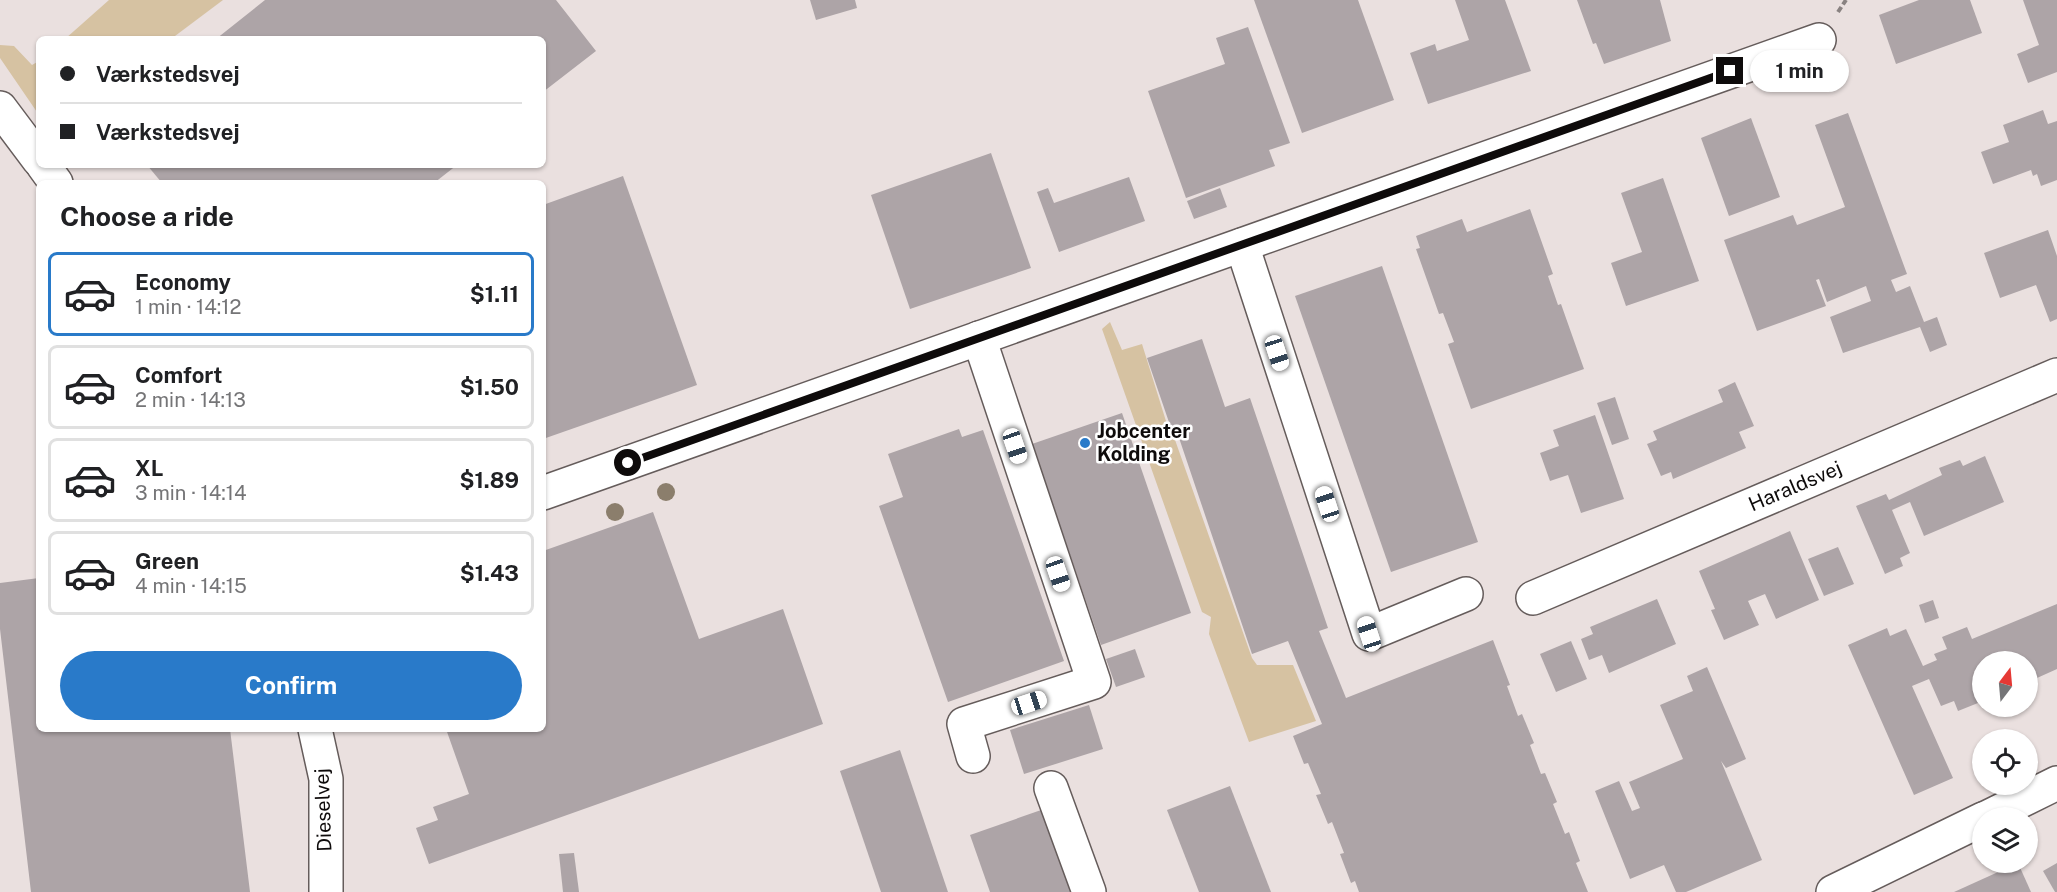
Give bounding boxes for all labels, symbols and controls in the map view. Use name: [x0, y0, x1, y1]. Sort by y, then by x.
callout: 1 min: [1751, 50, 1850, 92]
route end: [1716, 57, 1743, 84]
text: 1 min: [1775, 59, 1824, 83]
text: Værkstedsvej: [96, 61, 240, 87]
text: Værkstedsvej: [96, 119, 240, 145]
text: Choose a ride: [60, 200, 234, 232]
icon: car: [63, 267, 117, 321]
text: Economy: [135, 269, 231, 295]
text: $1.11: [470, 281, 519, 307]
text: 1 min · 14:12: [135, 295, 241, 319]
car: [1263, 333, 1291, 373]
icon: car: [63, 360, 117, 414]
text: Comfort: [135, 362, 222, 388]
text: $1.50: [460, 374, 519, 400]
text: 2 min · 14:13: [135, 388, 246, 412]
place label: Jobcenter Kolding: [1097, 419, 1190, 466]
car: [1001, 426, 1029, 466]
marker: Jobcenter Kolding: [1078, 436, 1092, 450]
route start: [614, 449, 641, 476]
icon: car: [63, 453, 117, 507]
text: XL: [135, 455, 163, 481]
street label: Haraldsvej: [1745, 456, 1845, 516]
text: $1.89: [459, 467, 519, 493]
text: 3 min · 14:14: [135, 481, 247, 505]
car: [1313, 484, 1341, 524]
icon: car: [63, 546, 117, 600]
text: Green: [135, 548, 199, 574]
car: [1044, 554, 1072, 594]
text: $1.43: [460, 560, 519, 586]
text: 4 min · 14:15: [135, 574, 247, 598]
car: [1355, 614, 1383, 654]
button: Confirm: [60, 651, 522, 720]
north arrow: [1972, 651, 2038, 717]
map controls: [1972, 651, 2038, 873]
car: [1009, 689, 1049, 717]
button: locate: [1972, 729, 2038, 795]
street label: Dieselvej: [310, 768, 336, 852]
button: layers: [1972, 807, 2038, 873]

